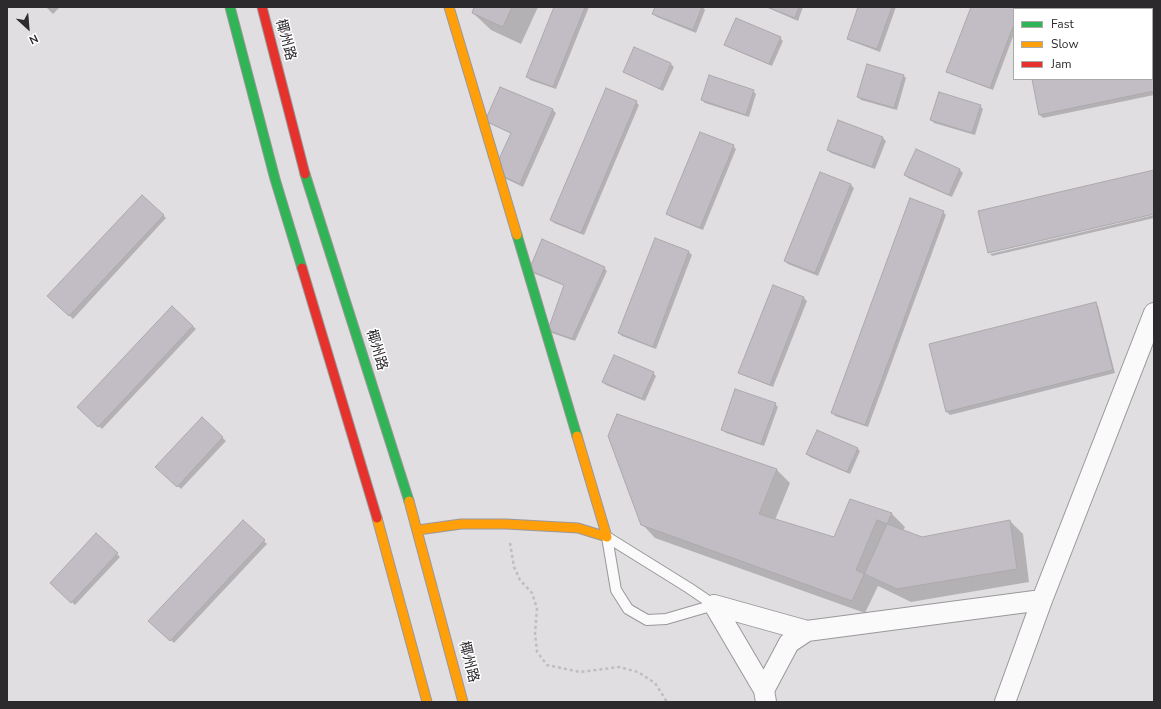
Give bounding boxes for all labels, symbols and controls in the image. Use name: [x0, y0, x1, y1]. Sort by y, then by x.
north arrow: [8, 8, 48, 48]
legend: [1013, 8, 1153, 80]
text: Fast: [1051, 16, 1074, 32]
street label: 椰州路: [271, 18, 299, 62]
text: N: [26, 31, 40, 48]
text: Slow: [1051, 36, 1079, 52]
text: Jam: [1051, 56, 1072, 72]
street label: 椰州路: [362, 327, 390, 373]
street label: 椰州路: [455, 640, 481, 684]

